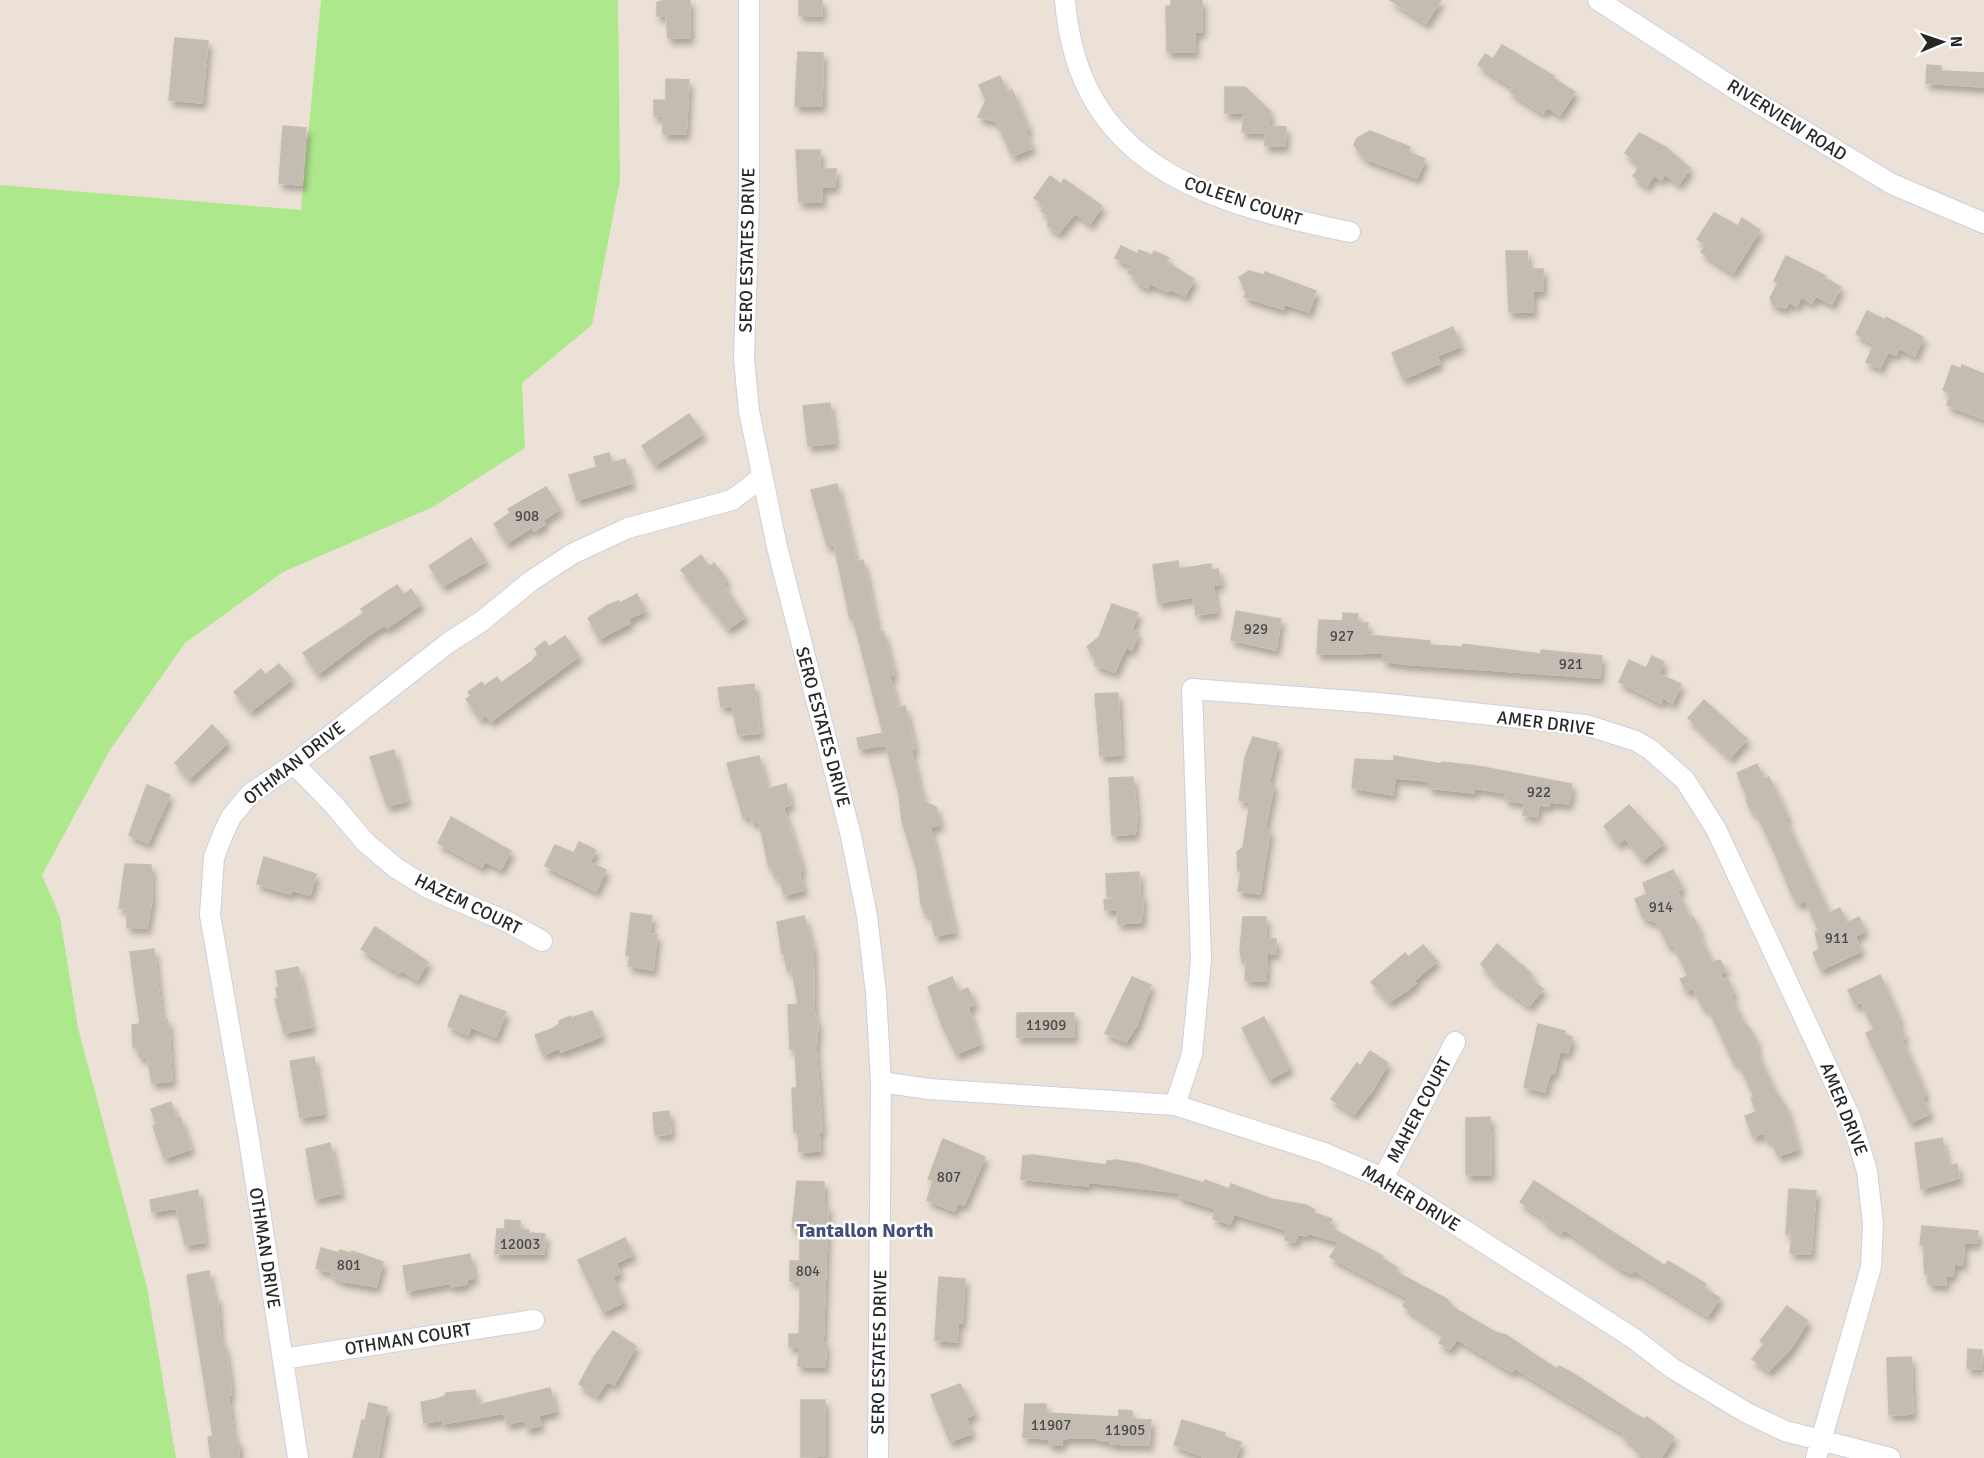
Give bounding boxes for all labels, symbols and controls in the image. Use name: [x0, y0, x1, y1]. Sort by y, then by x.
north arrow: [1912, 12, 1972, 72]
text: N: [1946, 36, 1966, 47]
street label: RIVERVIEW ROAD: [1723, 74, 1851, 166]
street label: SERO ESTATES DRIVE: [735, 167, 759, 333]
street label: COLEEN COURT: [1181, 172, 1305, 230]
house number: 908: [515, 507, 539, 525]
house number: 929: [1244, 620, 1268, 638]
house number: 927: [1330, 627, 1354, 645]
street label: SERO ESTATES DRIVE: [791, 644, 855, 810]
house number: 921: [1559, 655, 1583, 673]
street label: AMER DRIVE: [1496, 706, 1596, 740]
street label: OTHMAN DRIVE: [239, 717, 349, 809]
house number: 922: [1527, 783, 1551, 801]
street label: HAZEM COURT: [411, 869, 525, 939]
house number: 914: [1649, 898, 1673, 916]
house number: 911: [1825, 929, 1849, 947]
house number: 11909: [1026, 1016, 1066, 1034]
street label: MAHER COURT: [1382, 1053, 1456, 1167]
street label: AMER DRIVE: [1815, 1059, 1873, 1159]
street label: MAHER DRIVE: [1358, 1160, 1464, 1236]
house number: 807: [937, 1168, 961, 1186]
street label: OTHMAN DRIVE: [245, 1186, 285, 1310]
district label: Tantallon North: [796, 1218, 934, 1243]
house number: 12003: [500, 1235, 540, 1253]
house number: 801: [337, 1256, 361, 1274]
house number: 804: [796, 1262, 820, 1280]
street label: SERO ESTATES DRIVE: [867, 1269, 891, 1435]
street label: OTHMAN COURT: [343, 1318, 473, 1360]
house number: 11907: [1031, 1416, 1071, 1434]
house number: 11905: [1105, 1421, 1145, 1439]

